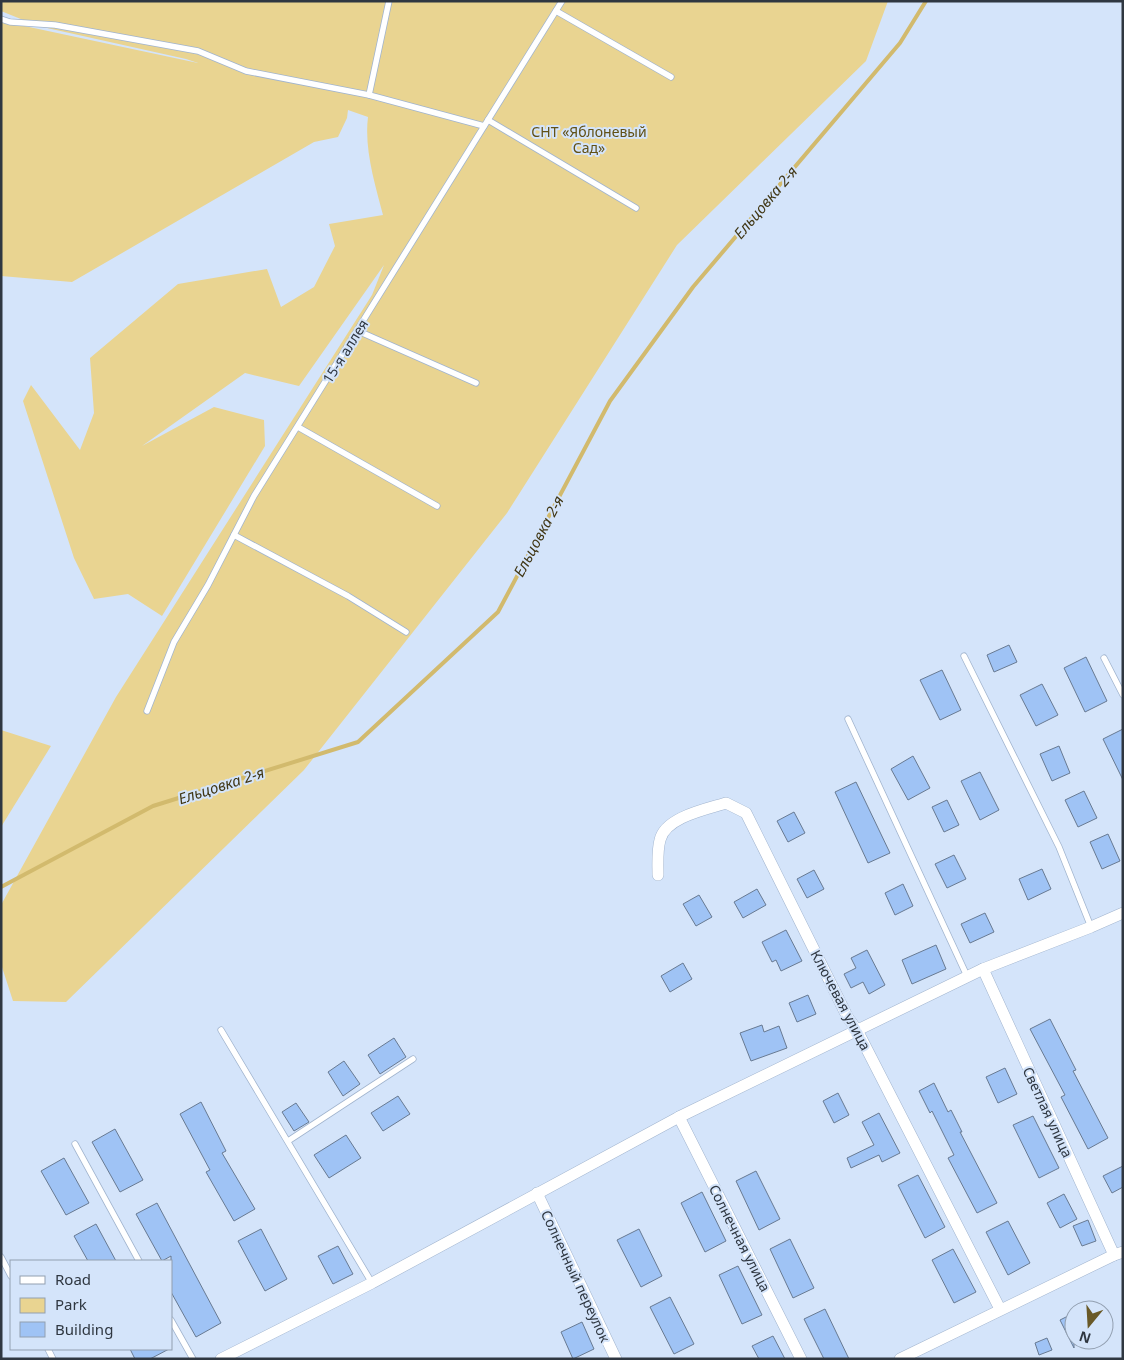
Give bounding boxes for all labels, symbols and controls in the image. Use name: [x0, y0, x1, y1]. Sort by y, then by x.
park label: СНТ «Яблоневый Сад»: [531, 122, 647, 157]
water label: Ельцовка 2-я: [729, 161, 801, 243]
street label: 15-я аллея: [318, 315, 372, 387]
water label: Ельцовка 2-я: [508, 492, 568, 580]
water label: Ельцовка 2-я: [176, 762, 267, 808]
street label: Ключевая улица: [807, 947, 875, 1053]
street label: Светлая улица: [1019, 1064, 1077, 1160]
street label: Солнечная улица: [705, 1181, 775, 1295]
street label: Солнечный переулок: [537, 1207, 615, 1346]
legend: [10, 1260, 172, 1350]
text: Road: [55, 1269, 91, 1289]
text: Park: [55, 1294, 87, 1314]
north arrow: [1064, 1300, 1114, 1350]
text: Building: [55, 1319, 113, 1339]
text: N: [1076, 1327, 1093, 1349]

